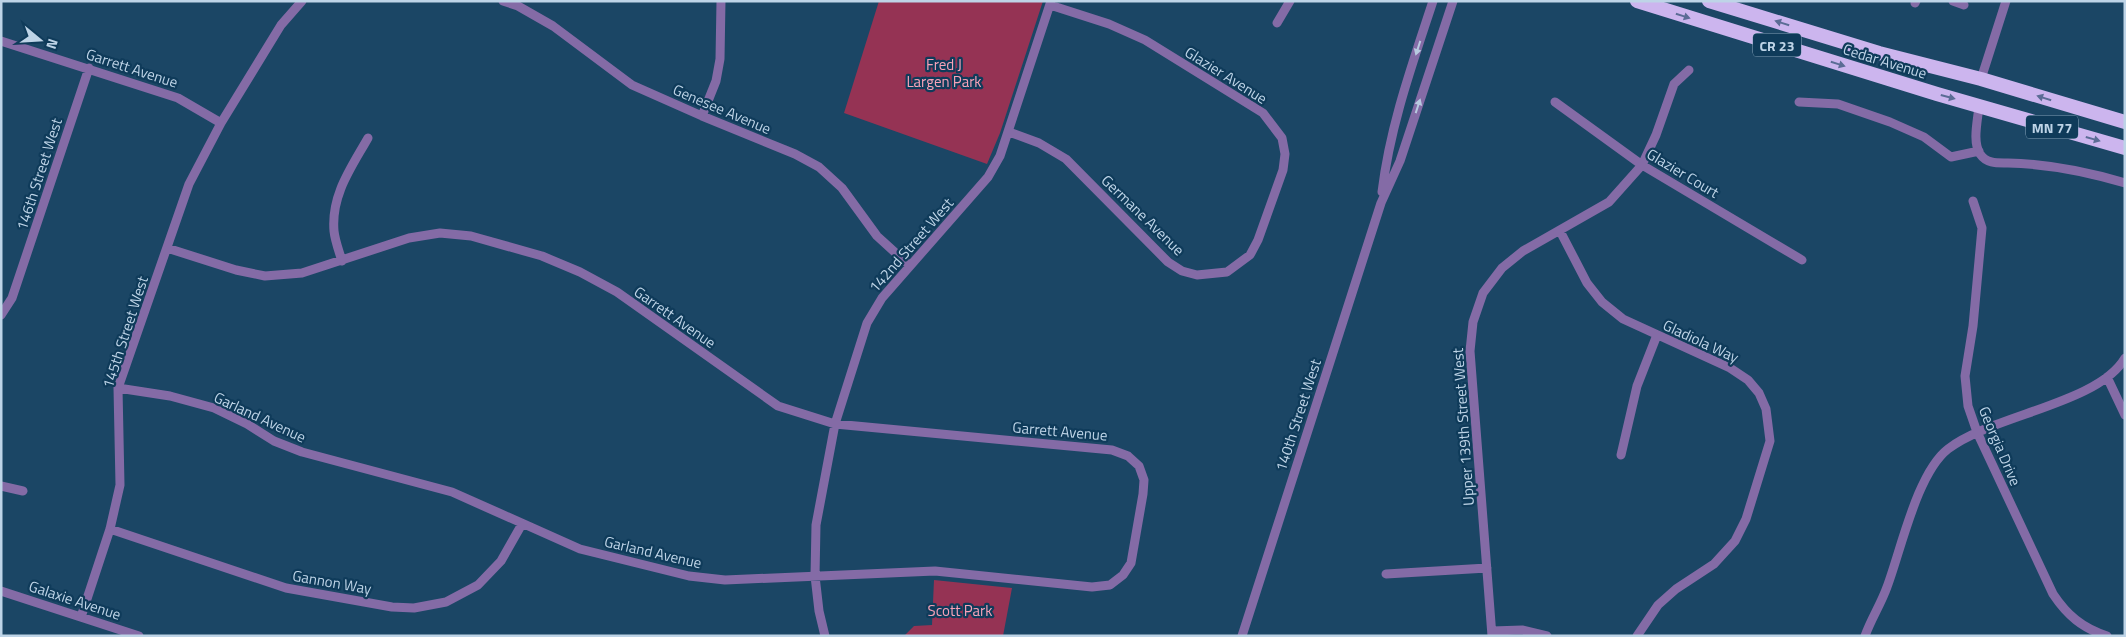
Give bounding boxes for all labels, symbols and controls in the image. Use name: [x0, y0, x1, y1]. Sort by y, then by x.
one-way arrow: [1676, 12, 1691, 20]
north arrow: [15, 15, 65, 65]
one-way arrow: [1775, 19, 1790, 27]
road number: CR 23: [1753, 34, 1801, 56]
text: N: [41, 36, 64, 52]
street label: Cedar Avenue: [1840, 37, 1930, 85]
one-way arrow: [1414, 40, 1421, 55]
street label: Glazier Avenue: [1180, 41, 1272, 109]
street label: Garrett Avenue: [83, 42, 181, 94]
park label: Fred J Largen Park: [906, 53, 982, 93]
one-way arrow: [1831, 61, 1846, 68]
street label: Genesee Avenue: [669, 78, 775, 140]
one-way arrow: [1941, 93, 1956, 101]
one-way arrow: [2037, 94, 2052, 102]
one-way arrow: [1414, 98, 1422, 113]
street label: 146th Street West: [10, 114, 68, 233]
road number: MN 77: [2026, 115, 2078, 138]
one-way arrow: [2086, 135, 2101, 143]
street label: Glazier Court: [1642, 142, 1724, 204]
street label: Germane Avenue: [1096, 169, 1190, 261]
street label: 142nd Street West: [863, 192, 959, 298]
street label: 145th Street West: [96, 272, 154, 391]
street label: Garrett Avenue: [629, 280, 721, 354]
street label: Gladiola Way: [1659, 313, 1743, 369]
street label: Upper 139th Street West: [1446, 347, 1480, 507]
street label: 140th Street West: [1269, 355, 1327, 474]
street label: Garland Avenue: [210, 386, 310, 448]
street label: Georgia Drive: [1973, 403, 2027, 489]
street label: Garrett Avenue: [1012, 415, 1108, 447]
street label: Garland Avenue: [602, 530, 704, 574]
street label: Gannon Way: [291, 564, 373, 600]
street label: Galaxie Avenue: [26, 574, 124, 626]
park label: Scott Park: [928, 599, 992, 622]

